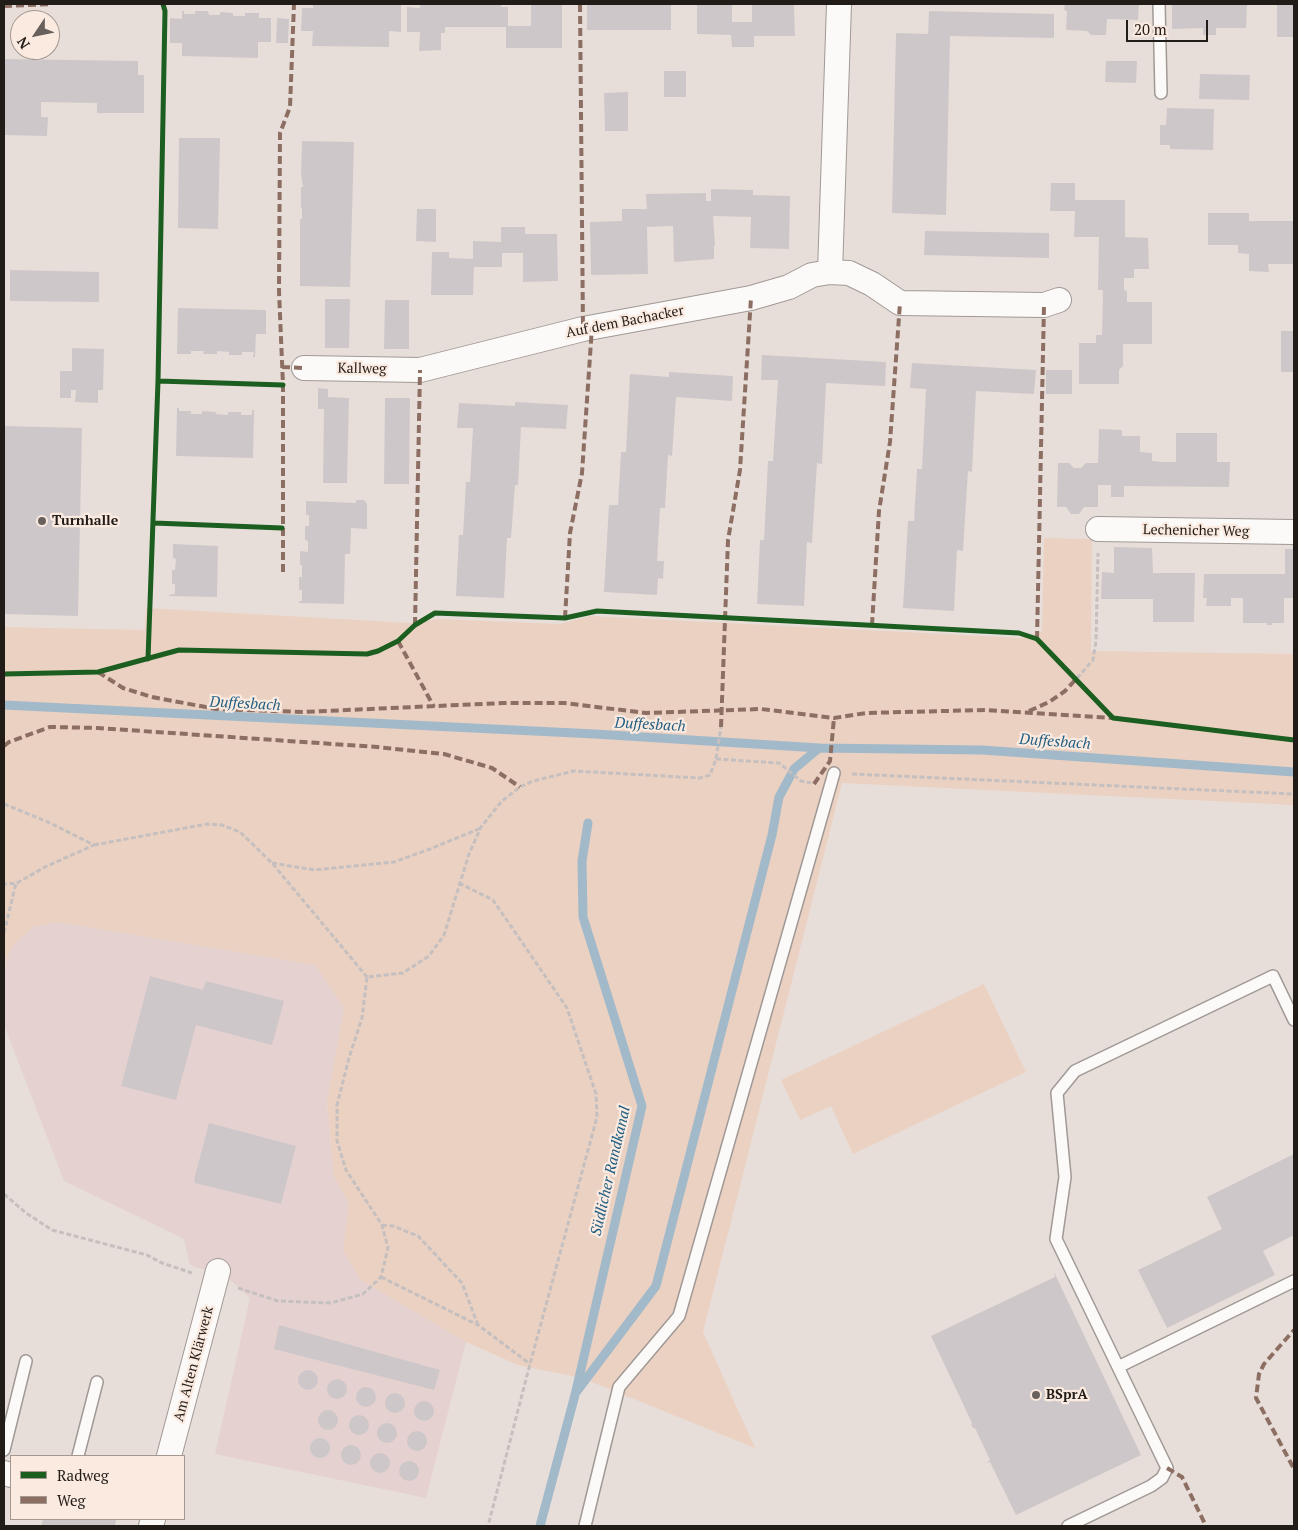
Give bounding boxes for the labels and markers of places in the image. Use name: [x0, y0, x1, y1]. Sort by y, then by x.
place label: Turnhalle: [52, 513, 118, 529]
marker: Turnhalle: [36, 515, 48, 527]
place label: BSprA: [1046, 1387, 1088, 1403]
marker: BSprA: [1030, 1389, 1042, 1401]

